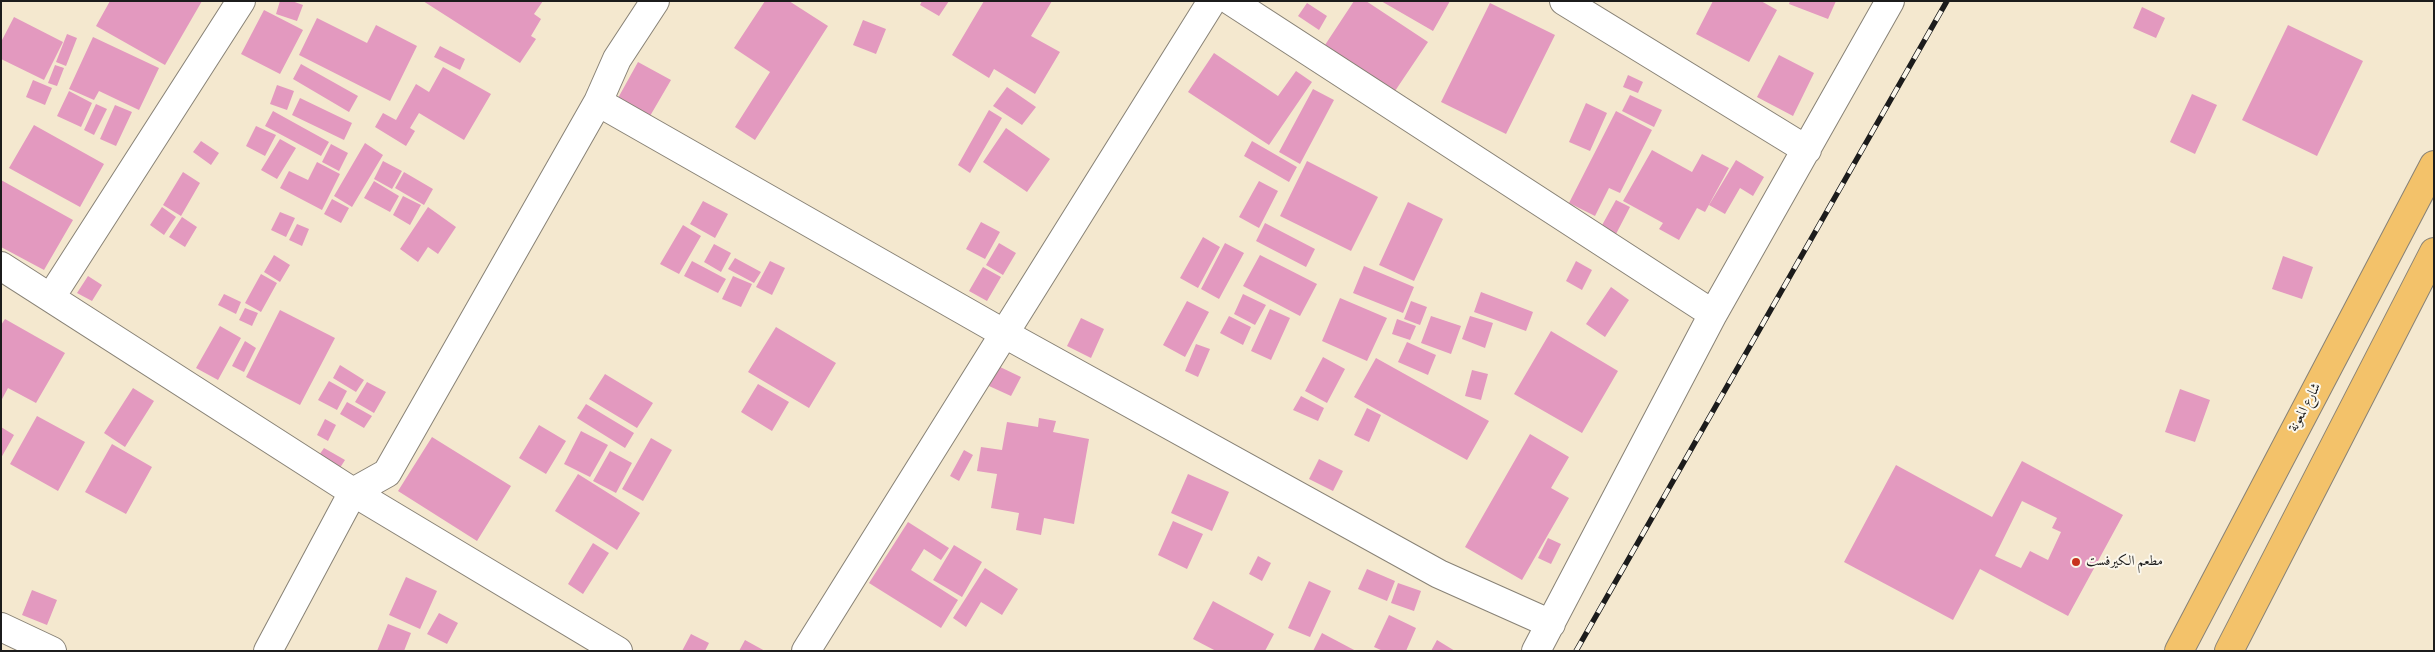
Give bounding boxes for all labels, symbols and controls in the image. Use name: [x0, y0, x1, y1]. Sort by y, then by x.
street label: شارع المعونة: [2286, 381, 2326, 435]
place label: مطعم الكيرفست: [2086, 554, 2163, 570]
marker: مطعم الكيرفست: [2070, 556, 2082, 568]

